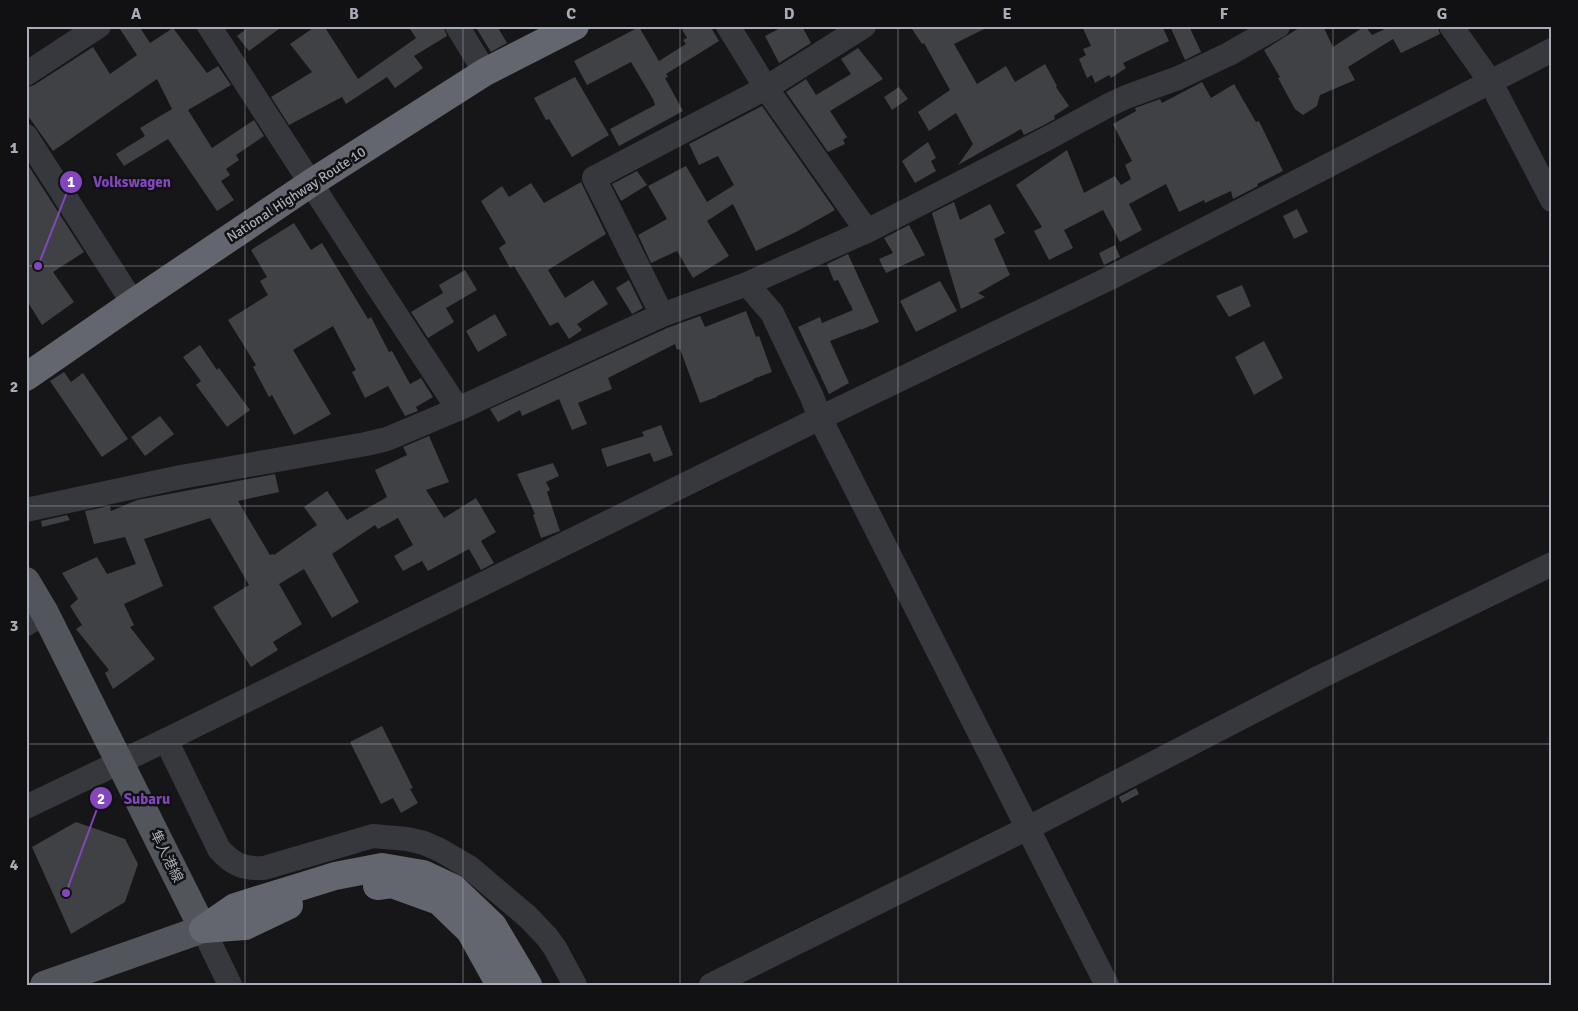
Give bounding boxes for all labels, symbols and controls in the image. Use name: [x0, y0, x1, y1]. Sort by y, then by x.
text: A: [131, 4, 142, 24]
text: B: [349, 4, 359, 24]
text: C: [566, 4, 576, 24]
text: D: [784, 4, 795, 24]
text: E: [1002, 4, 1012, 24]
text: F: [1220, 4, 1229, 24]
text: G: [1437, 4, 1447, 24]
text: 1: [10, 138, 19, 158]
street label: National Highway Route 10: [224, 143, 369, 246]
callout: Volkswagen: [58, 167, 181, 197]
text: 1: [67, 173, 75, 191]
text: Volkswagen: [93, 173, 171, 191]
text: 2: [10, 377, 18, 397]
text: 3: [10, 616, 18, 636]
callout: Subaru: [89, 783, 180, 813]
text: 2: [97, 790, 105, 808]
text: Subaru: [124, 790, 170, 808]
street label: 隼人港線: [147, 827, 186, 885]
text: 4: [10, 855, 19, 875]

